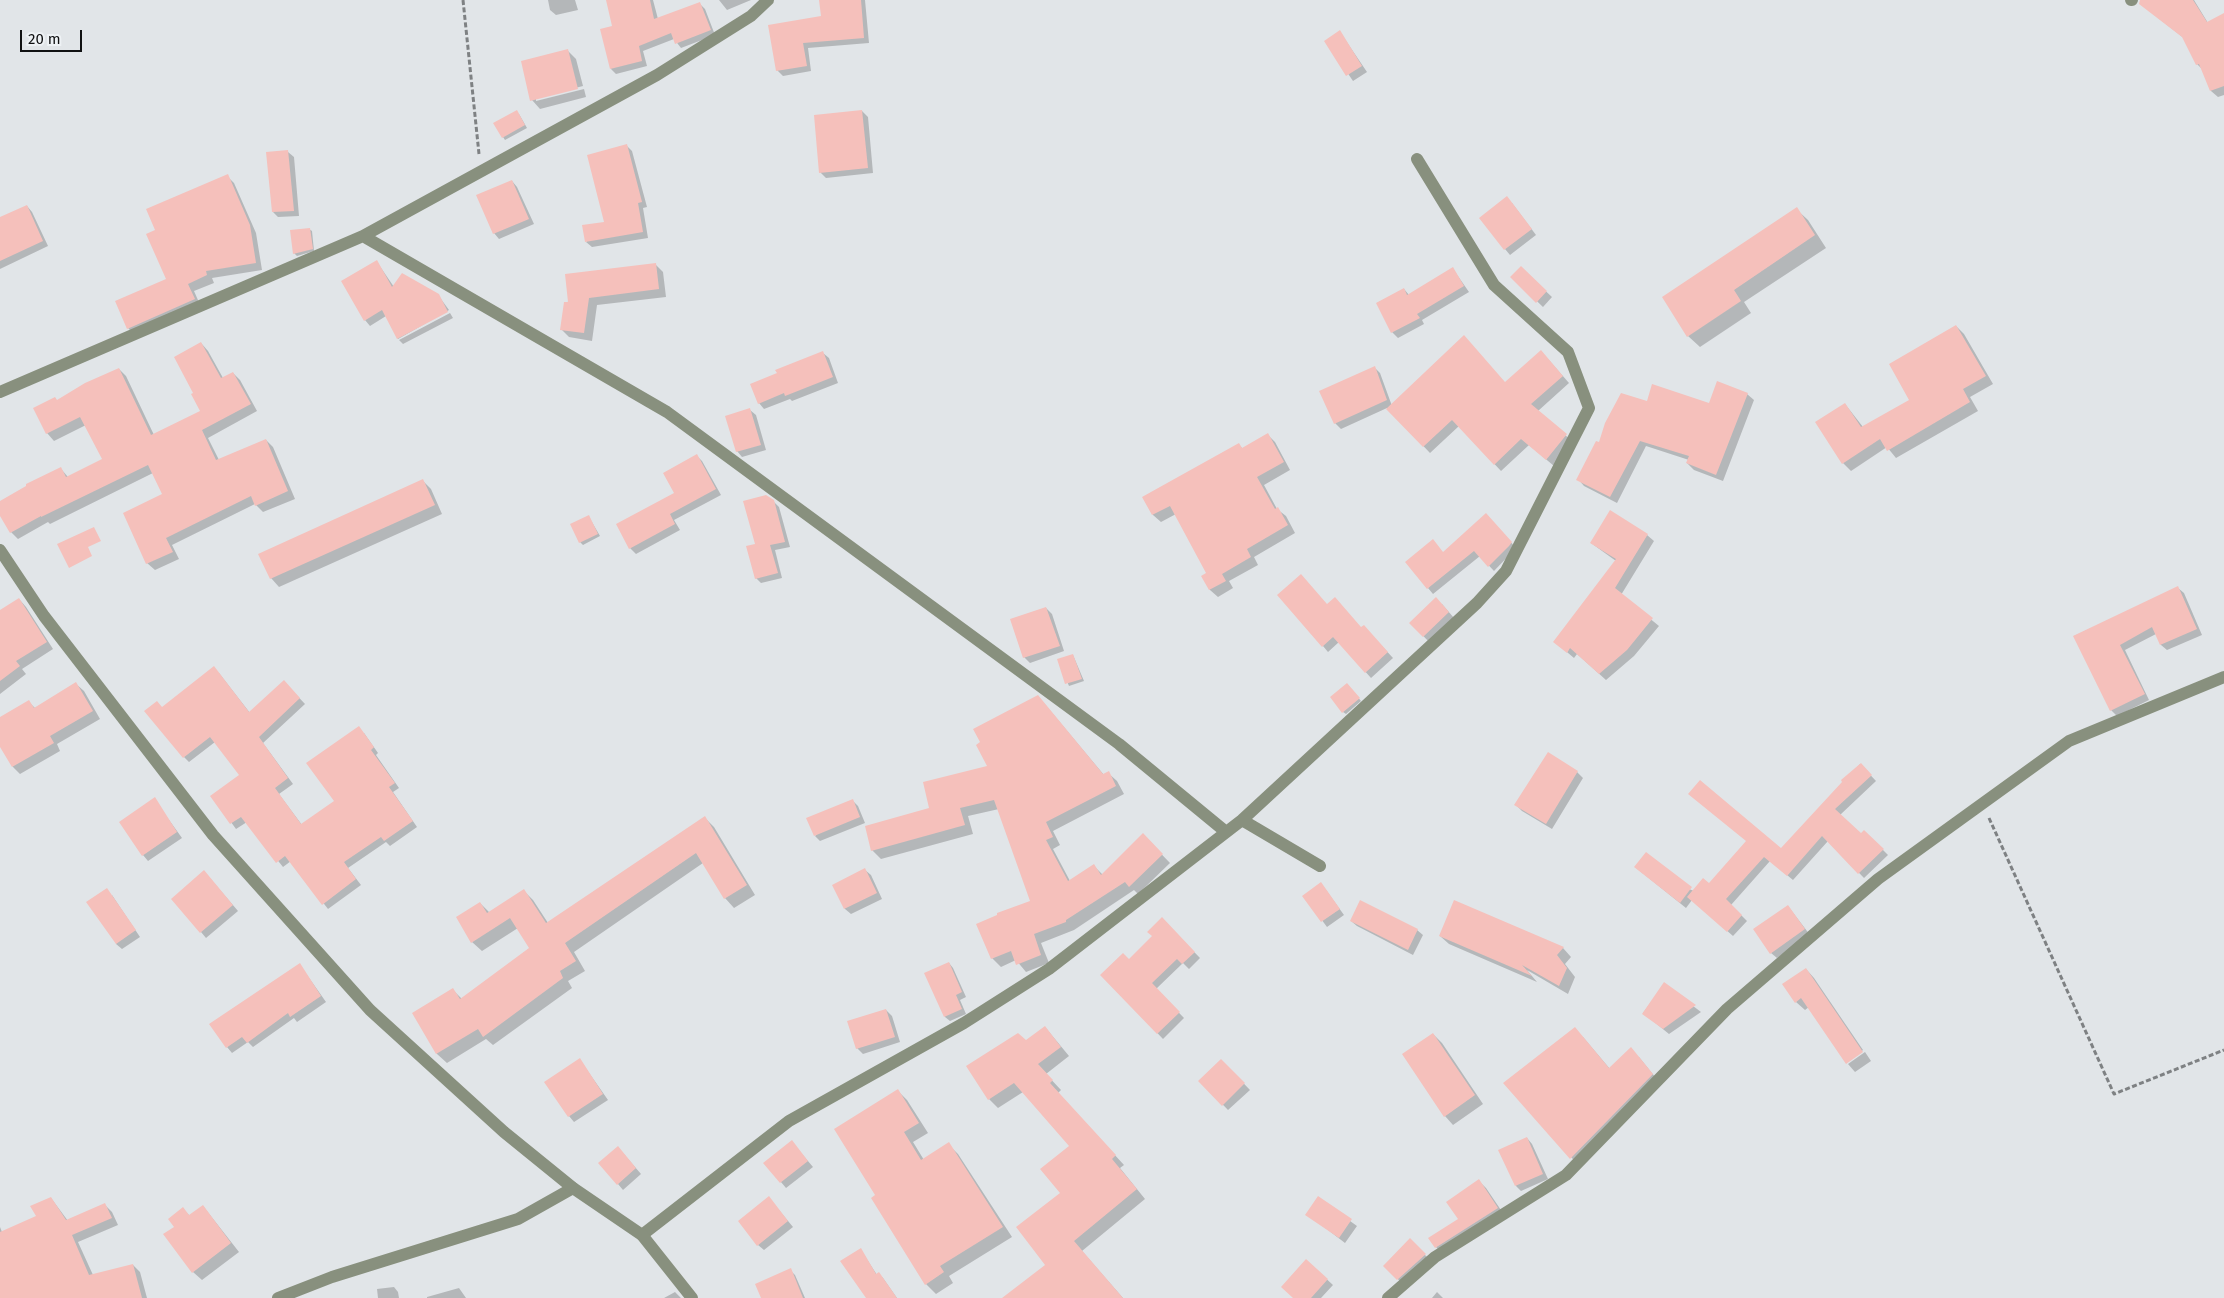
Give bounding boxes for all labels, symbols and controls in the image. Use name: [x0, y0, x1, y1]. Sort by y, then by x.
scale bar: [22, 20, 85, 52]
text: 20 m: [28, 30, 61, 48]

